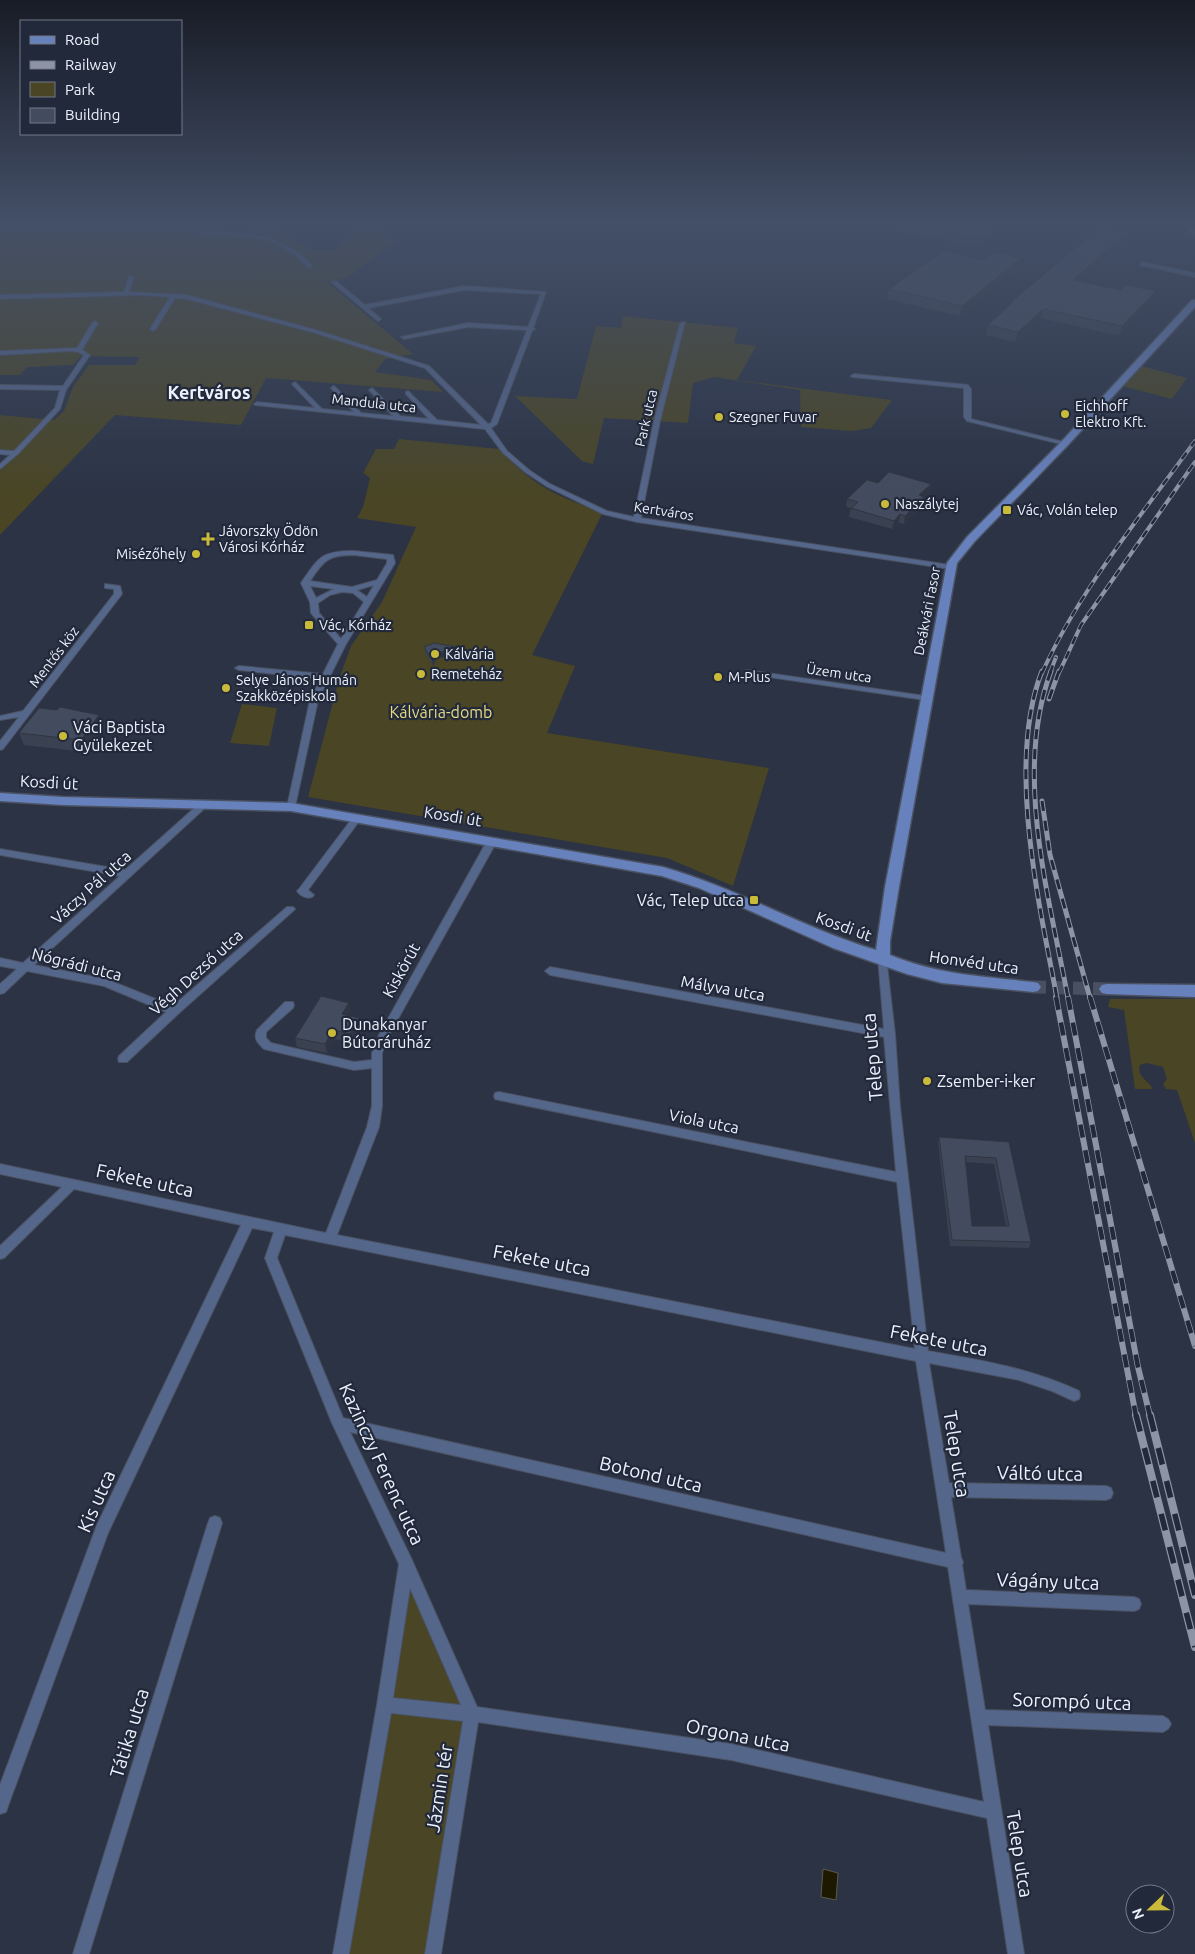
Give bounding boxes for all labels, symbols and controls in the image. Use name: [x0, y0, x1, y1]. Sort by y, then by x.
legend: [20, 20, 182, 135]
text: Road: [65, 31, 100, 48]
text: Railway: [65, 56, 116, 73]
text: Park: [65, 81, 95, 98]
text: Building: [65, 106, 120, 123]
district label: Kertváros: [168, 382, 250, 402]
street label: Park utca: [632, 388, 660, 448]
street label: Mandula utca: [331, 391, 417, 415]
place label: Eichhoff Elektro Kft.: [1075, 398, 1146, 430]
marker: Eichhoff Elektro Kft.: [1059, 408, 1071, 420]
place label: Szegner Fuvar: [729, 409, 818, 425]
marker: Szegner Fuvar: [713, 411, 725, 423]
place label: Naszálytej: [895, 496, 959, 512]
street label: Kertváros: [633, 498, 695, 524]
marker: Naszálytej: [879, 498, 891, 510]
place label: Vác, Volán telep: [1017, 502, 1118, 518]
marker: Vác, Volán telep: [1001, 504, 1013, 516]
place label: Jávorszky Ödön Városi Kórház: [219, 522, 318, 555]
marker: Jávorszky Ödön Városi Kórház: [201, 532, 215, 546]
place label: Misézőhely: [116, 546, 186, 562]
marker: Misézőhely: [190, 548, 202, 560]
street label: Deákvári fasor: [911, 565, 944, 657]
place label: Vác, Kórház: [319, 617, 392, 633]
marker: Vác, Kórház: [303, 619, 315, 631]
street label: Mentős köz: [26, 623, 82, 691]
place label: Kálvária: [445, 646, 494, 662]
marker: Kálvária: [429, 648, 441, 660]
street label: Üzem utca: [805, 659, 873, 686]
place label: Remeteház: [431, 666, 502, 682]
marker: Remeteház: [415, 668, 427, 680]
place label: M-Plus: [728, 669, 770, 685]
marker: M-Plus: [712, 671, 724, 683]
place label: Selye János Humán Szakközépiskola: [236, 672, 357, 704]
marker: Selye János Humán Szakközépiskola: [220, 682, 232, 694]
park label: Kálvária-domb: [390, 703, 492, 721]
place label: Váci Baptista Gyülekezet: [73, 718, 165, 754]
marker: Váci Baptista Gyülekezet: [57, 730, 69, 742]
street label: Kosdi út: [19, 771, 79, 793]
street label: Kosdi út: [423, 803, 484, 830]
street label: Váczy Pál utca: [48, 847, 134, 927]
place label: Vác, Telep utca: [637, 891, 744, 909]
marker: Vác, Telep utca: [748, 894, 760, 906]
street label: Kosdi út: [814, 908, 875, 945]
street label: Végh Dezső utca: [146, 926, 246, 1018]
street label: Kiskörút: [379, 939, 424, 1000]
street label: Nógrádi utca: [30, 944, 124, 984]
street label: Honvéd utca: [928, 947, 1020, 977]
street label: Mályva utca: [680, 972, 766, 1004]
street label: Telep utca: [857, 1012, 887, 1102]
place label: Dunakanyar Bútoráruház: [342, 1015, 431, 1051]
marker: Dunakanyar Bútoráruház: [326, 1027, 338, 1039]
place label: Zsember-i-ker: [937, 1072, 1035, 1090]
marker: Zsember-i-ker: [921, 1075, 933, 1087]
street label: Viola utca: [667, 1105, 741, 1137]
street label: Fekete utca: [94, 1159, 196, 1201]
street label: Fekete utca: [491, 1240, 593, 1280]
street label: Fekete utca: [888, 1320, 990, 1360]
street label: Kazinczy Ferenc utca: [335, 1380, 429, 1548]
street label: Telep utca: [939, 1409, 975, 1499]
street label: Botond utca: [597, 1451, 705, 1497]
street label: Váltó utca: [997, 1461, 1083, 1485]
street label: Kis utca: [73, 1466, 119, 1536]
street label: Vágány utca: [996, 1568, 1100, 1594]
street label: Tátika utca: [105, 1686, 153, 1780]
street label: Sorompó utca: [1012, 1688, 1132, 1714]
street label: Orgona utca: [684, 1714, 792, 1756]
street label: Jázmin tér: [421, 1742, 457, 1834]
street label: Telep utca: [1002, 1809, 1038, 1899]
north arrow: [1125, 1884, 1175, 1934]
text: N: [1129, 1906, 1147, 1922]

